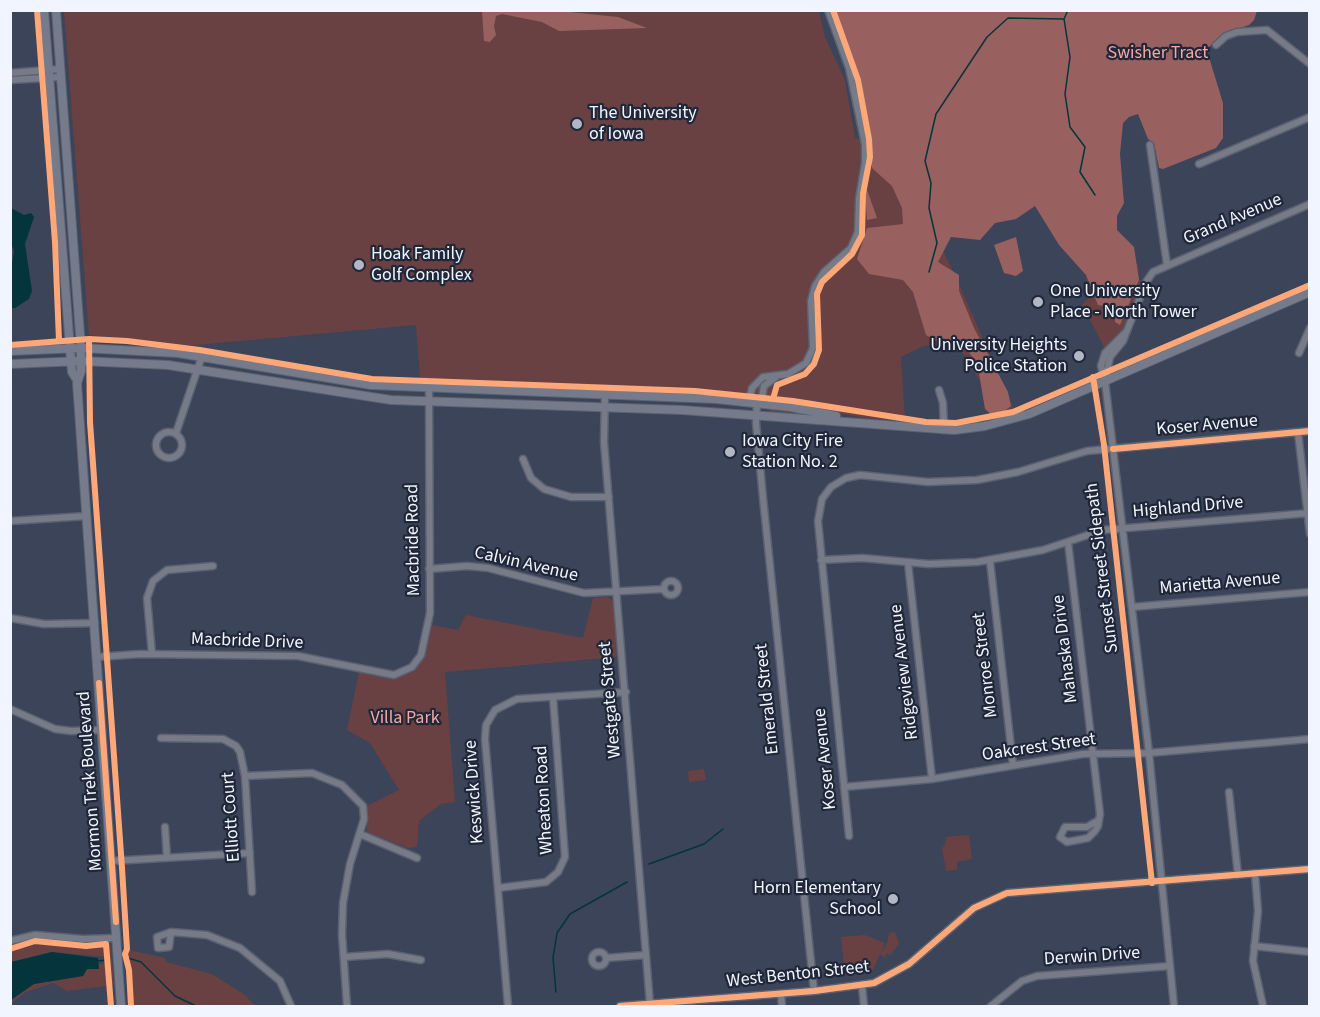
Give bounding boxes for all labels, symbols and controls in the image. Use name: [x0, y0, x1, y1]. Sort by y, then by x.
park label: Swisher Tract: [1108, 43, 1208, 65]
place label: The University of Iowa: [589, 103, 697, 146]
marker: The University of Iowa: [570, 117, 584, 131]
street label: Grand Avenue: [1180, 190, 1286, 250]
place label: Hoak Family Golf Complex: [371, 244, 472, 286]
marker: Hoak Family Golf Complex: [352, 258, 366, 272]
place label: One University Place - North Tower: [1050, 281, 1197, 324]
marker: One University Place - North Tower: [1031, 295, 1045, 309]
place label: University Heights Police Station: [930, 335, 1067, 378]
marker: University Heights Police Station: [1072, 349, 1086, 363]
street label: Koser Avenue: [1155, 411, 1259, 441]
place label: Iowa City Fire Station No. 2: [742, 431, 843, 474]
marker: Iowa City Fire Station No. 2: [723, 445, 737, 459]
street label: Sunset Street Sidepath: [1082, 482, 1124, 654]
street label: Macbride Road: [402, 484, 426, 596]
street label: Highland Drive: [1132, 492, 1244, 524]
street label: Calvin Avenue: [472, 543, 580, 587]
street label: Marietta Avenue: [1159, 568, 1281, 600]
street label: Mahaska Drive: [1049, 594, 1083, 704]
street label: Ridgeview Avenue: [886, 603, 924, 741]
street label: Monroe Street: [969, 611, 1003, 719]
street label: Macbride Drive: [190, 629, 304, 655]
street label: Westgate Street: [595, 641, 627, 759]
street label: Emerald Street: [751, 642, 785, 756]
street label: Mormon Trek Boulevard: [74, 690, 108, 872]
street label: Koser Avenue: [810, 707, 842, 811]
park label: Villa Park: [370, 708, 440, 730]
street label: Oakcrest Street: [981, 729, 1097, 767]
street label: Keswick Drive: [461, 739, 489, 845]
street label: Wheaton Road: [531, 745, 559, 855]
street label: Elliott Court: [218, 771, 246, 863]
place label: Horn Elementary School: [753, 878, 881, 920]
marker: Horn Elementary School: [886, 892, 900, 906]
street label: Derwin Drive: [1043, 943, 1141, 971]
street label: West Benton Street: [726, 957, 870, 993]

